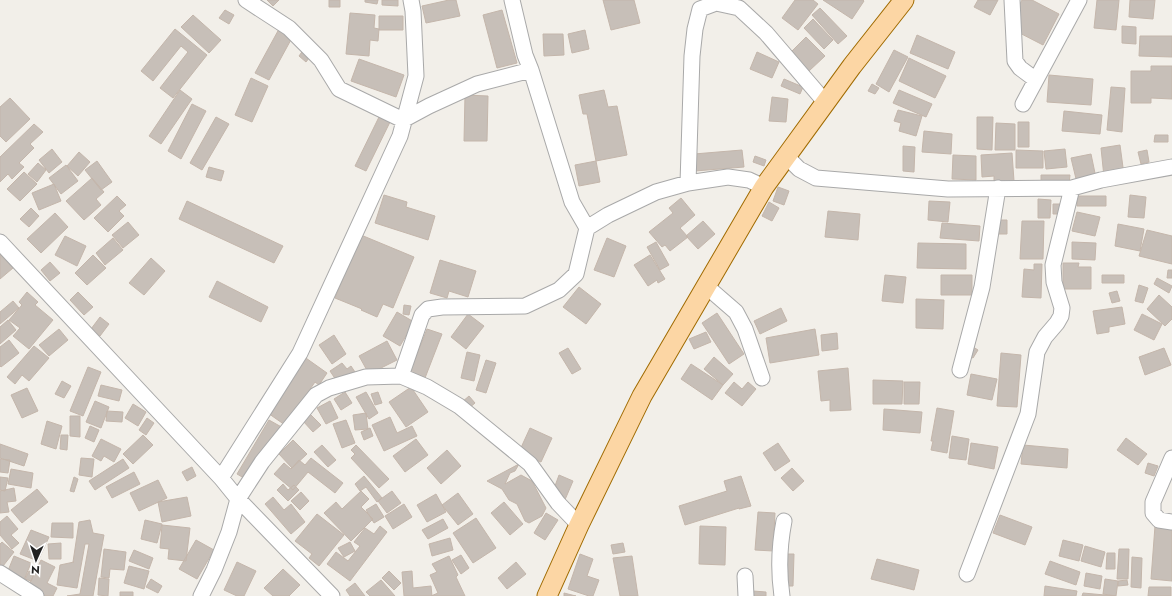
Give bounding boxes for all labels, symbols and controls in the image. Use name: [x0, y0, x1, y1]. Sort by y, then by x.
north arrow: [16, 540, 56, 580]
text: N: [31, 562, 40, 578]

